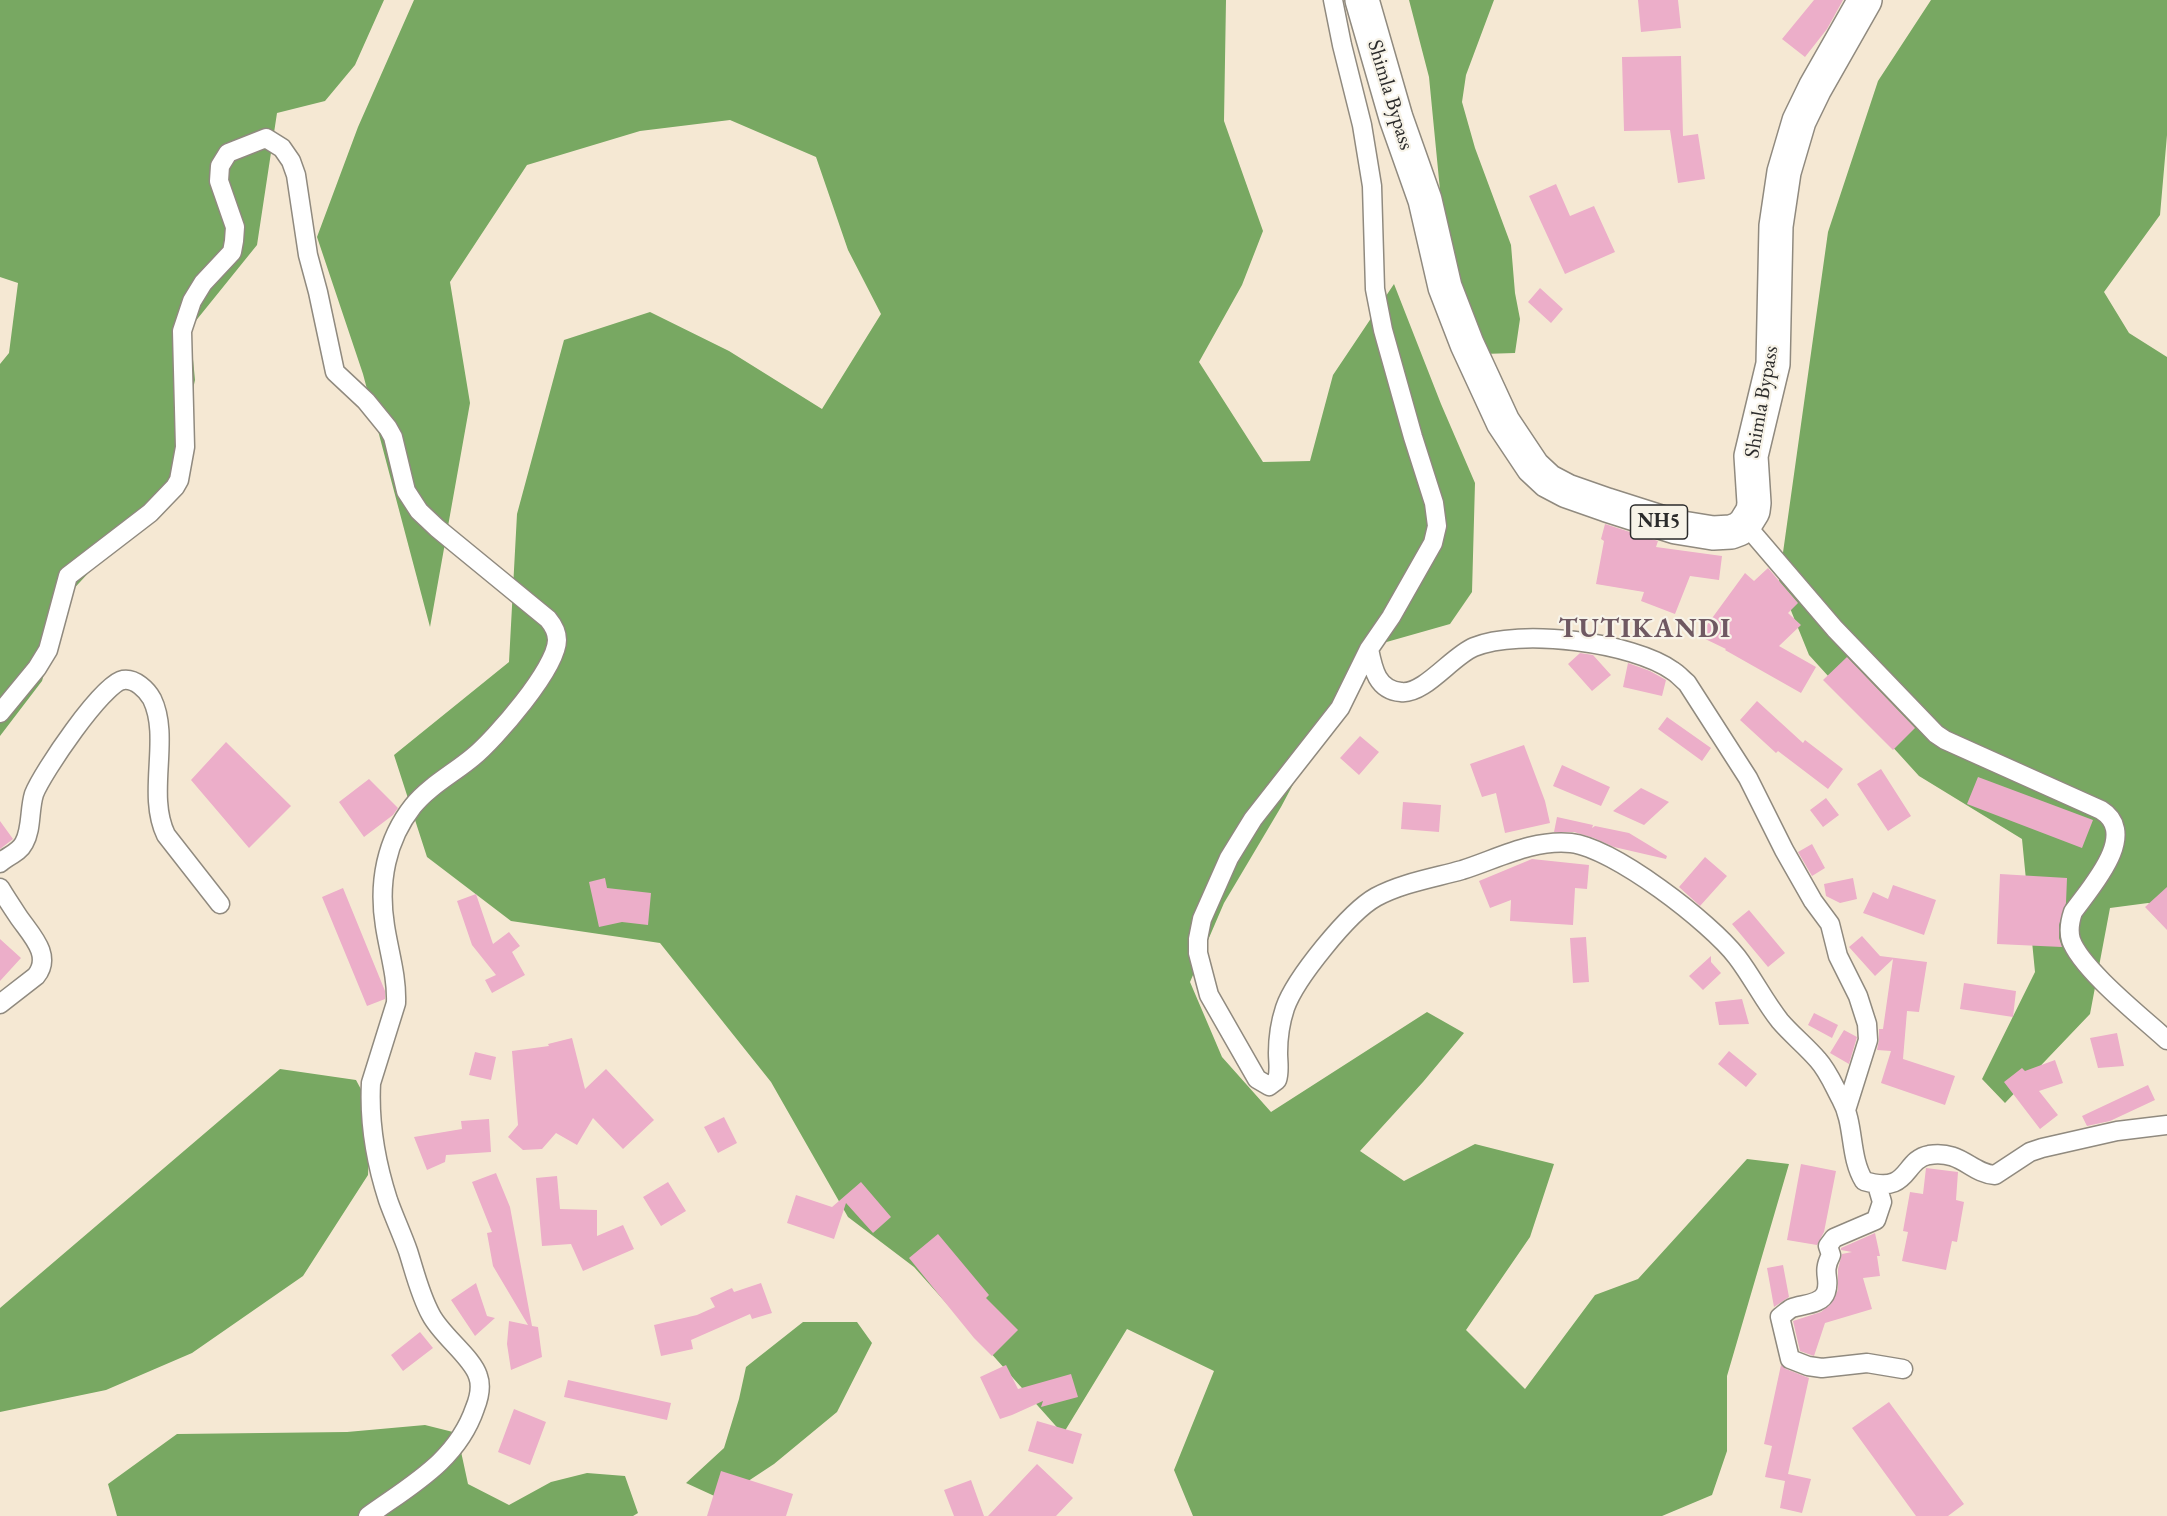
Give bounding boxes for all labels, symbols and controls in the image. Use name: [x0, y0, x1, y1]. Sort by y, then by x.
street label: Shimla Bypass: [1361, 37, 1419, 153]
street label: Shimla Bypass: [1740, 344, 1784, 460]
road number: NH5: [1630, 505, 1688, 539]
district label: TUTIKANDI: [1558, 614, 1732, 646]

